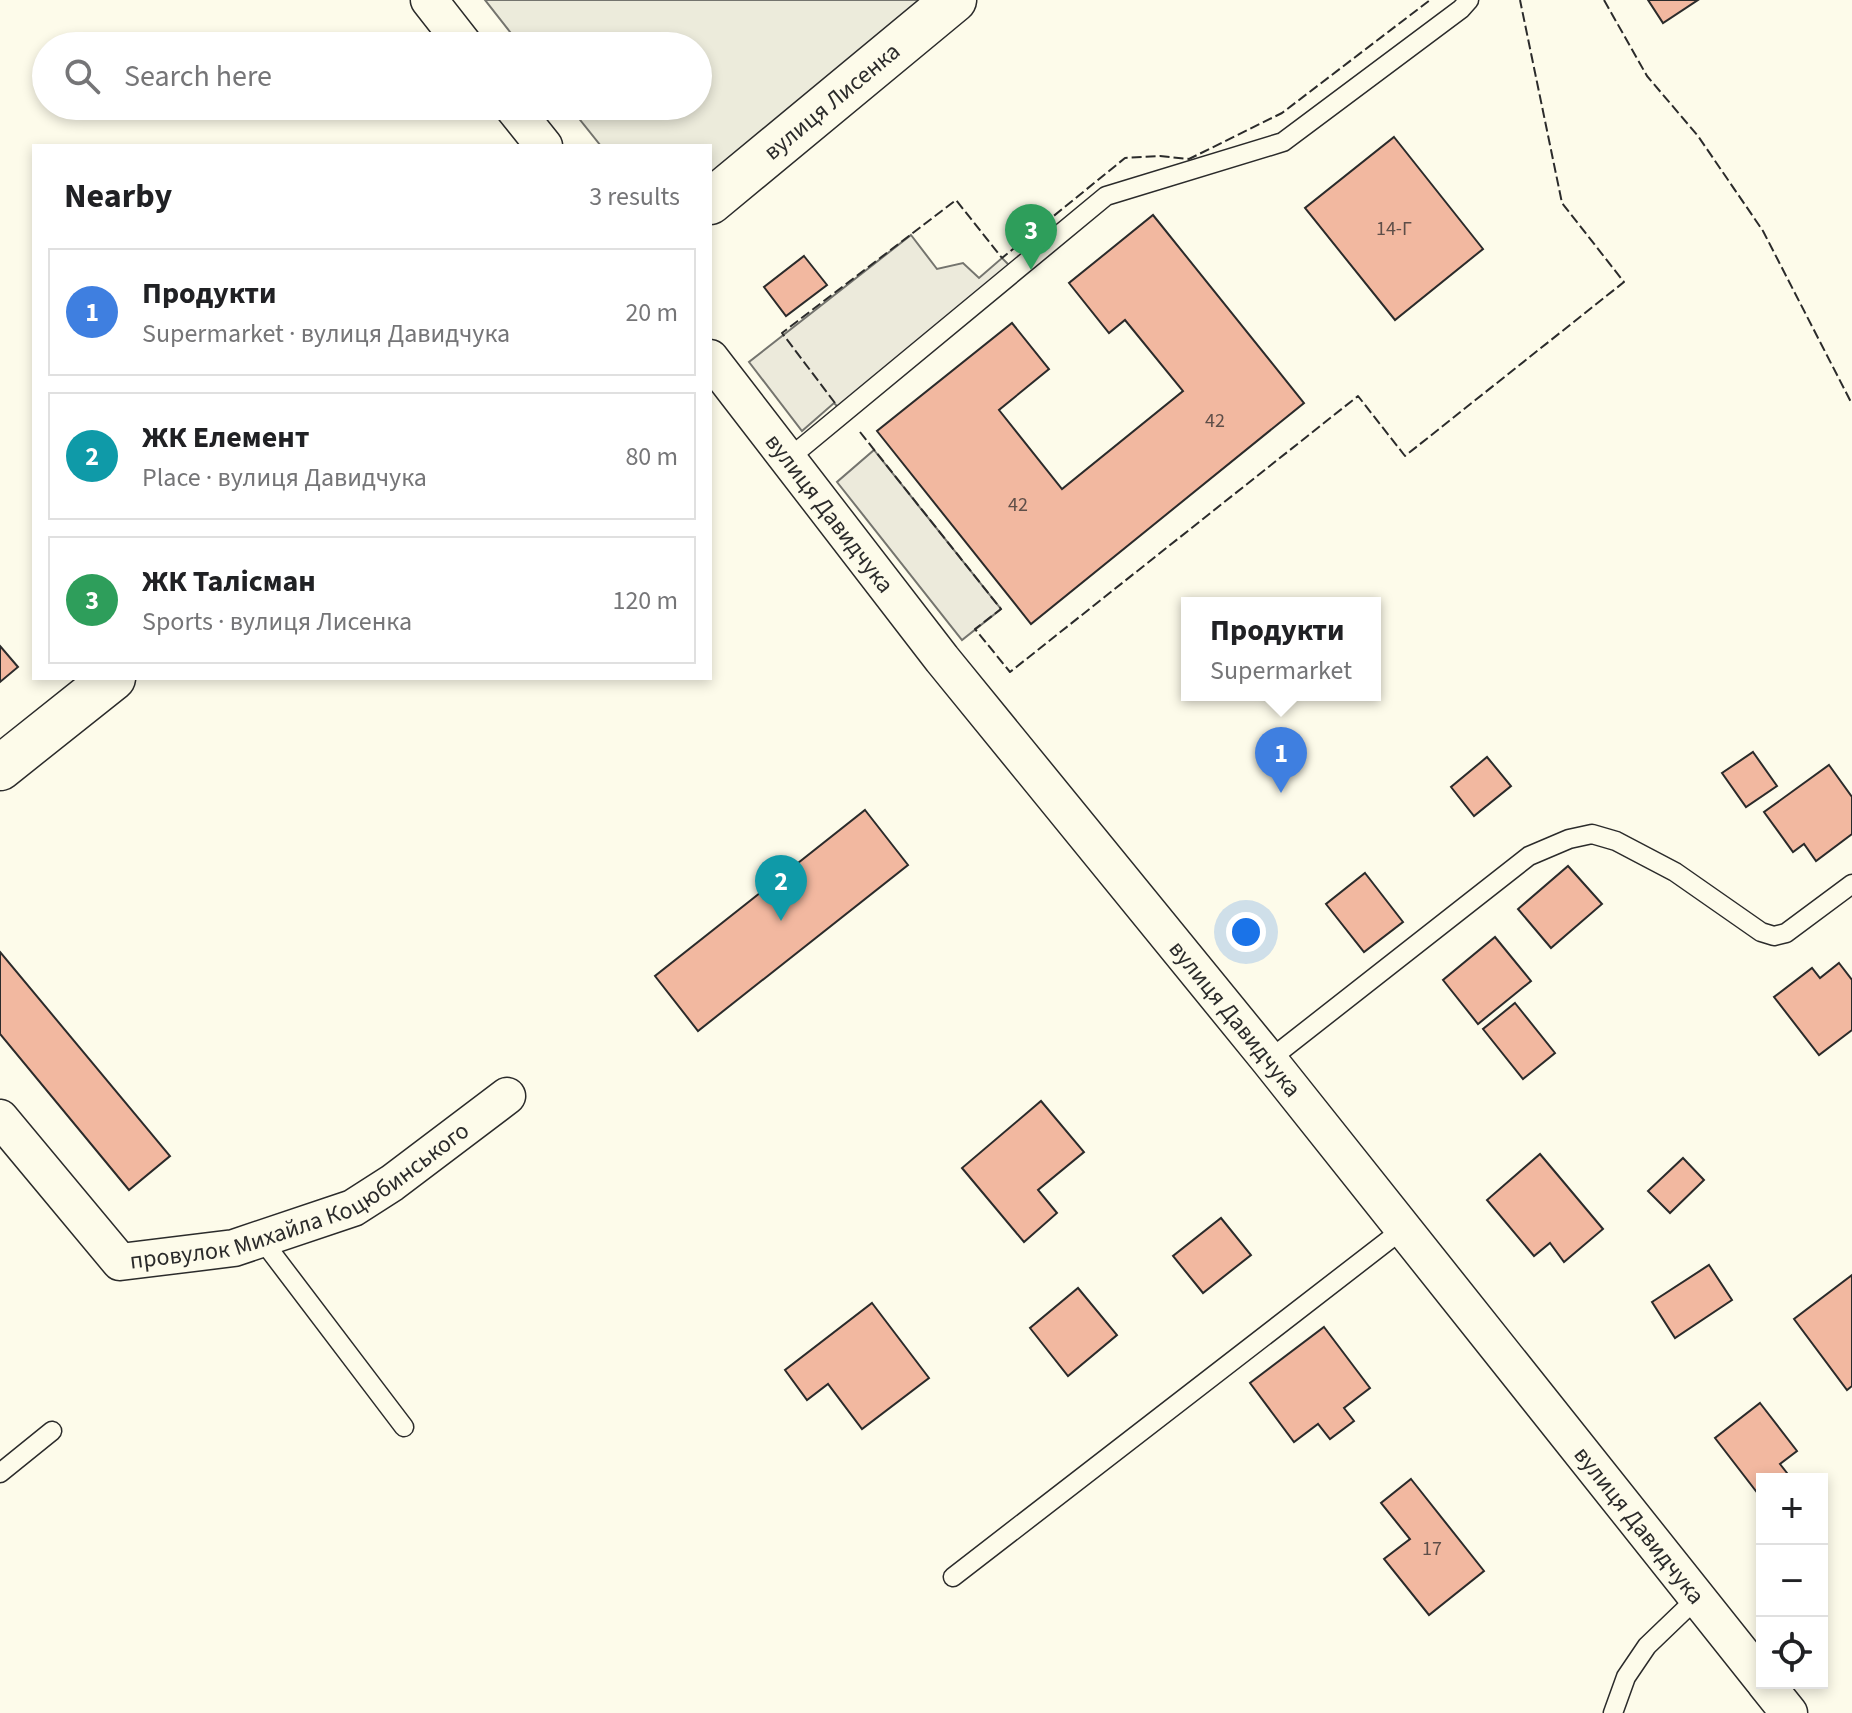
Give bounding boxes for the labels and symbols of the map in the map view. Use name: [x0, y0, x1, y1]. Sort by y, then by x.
street label: вулиця Лисенка: [756, 34, 908, 168]
pin: 3: [1005, 204, 1057, 270]
house number: 14-Г: [1376, 215, 1412, 243]
house number: 42: [1205, 407, 1225, 435]
street label: вулиця Давидчука: [757, 426, 903, 601]
house number: 42: [1008, 491, 1028, 519]
pin: 1: [1255, 727, 1307, 793]
pin: 2: [755, 855, 807, 921]
your location: [1226, 912, 1266, 952]
street label: вулиця Давидчука: [1161, 933, 1310, 1105]
street label: провулок Михайла Коцюбинського: [128, 1113, 476, 1278]
street label: вулиця Давидчука: [1565, 1439, 1713, 1612]
house number: 17: [1422, 1535, 1442, 1563]

